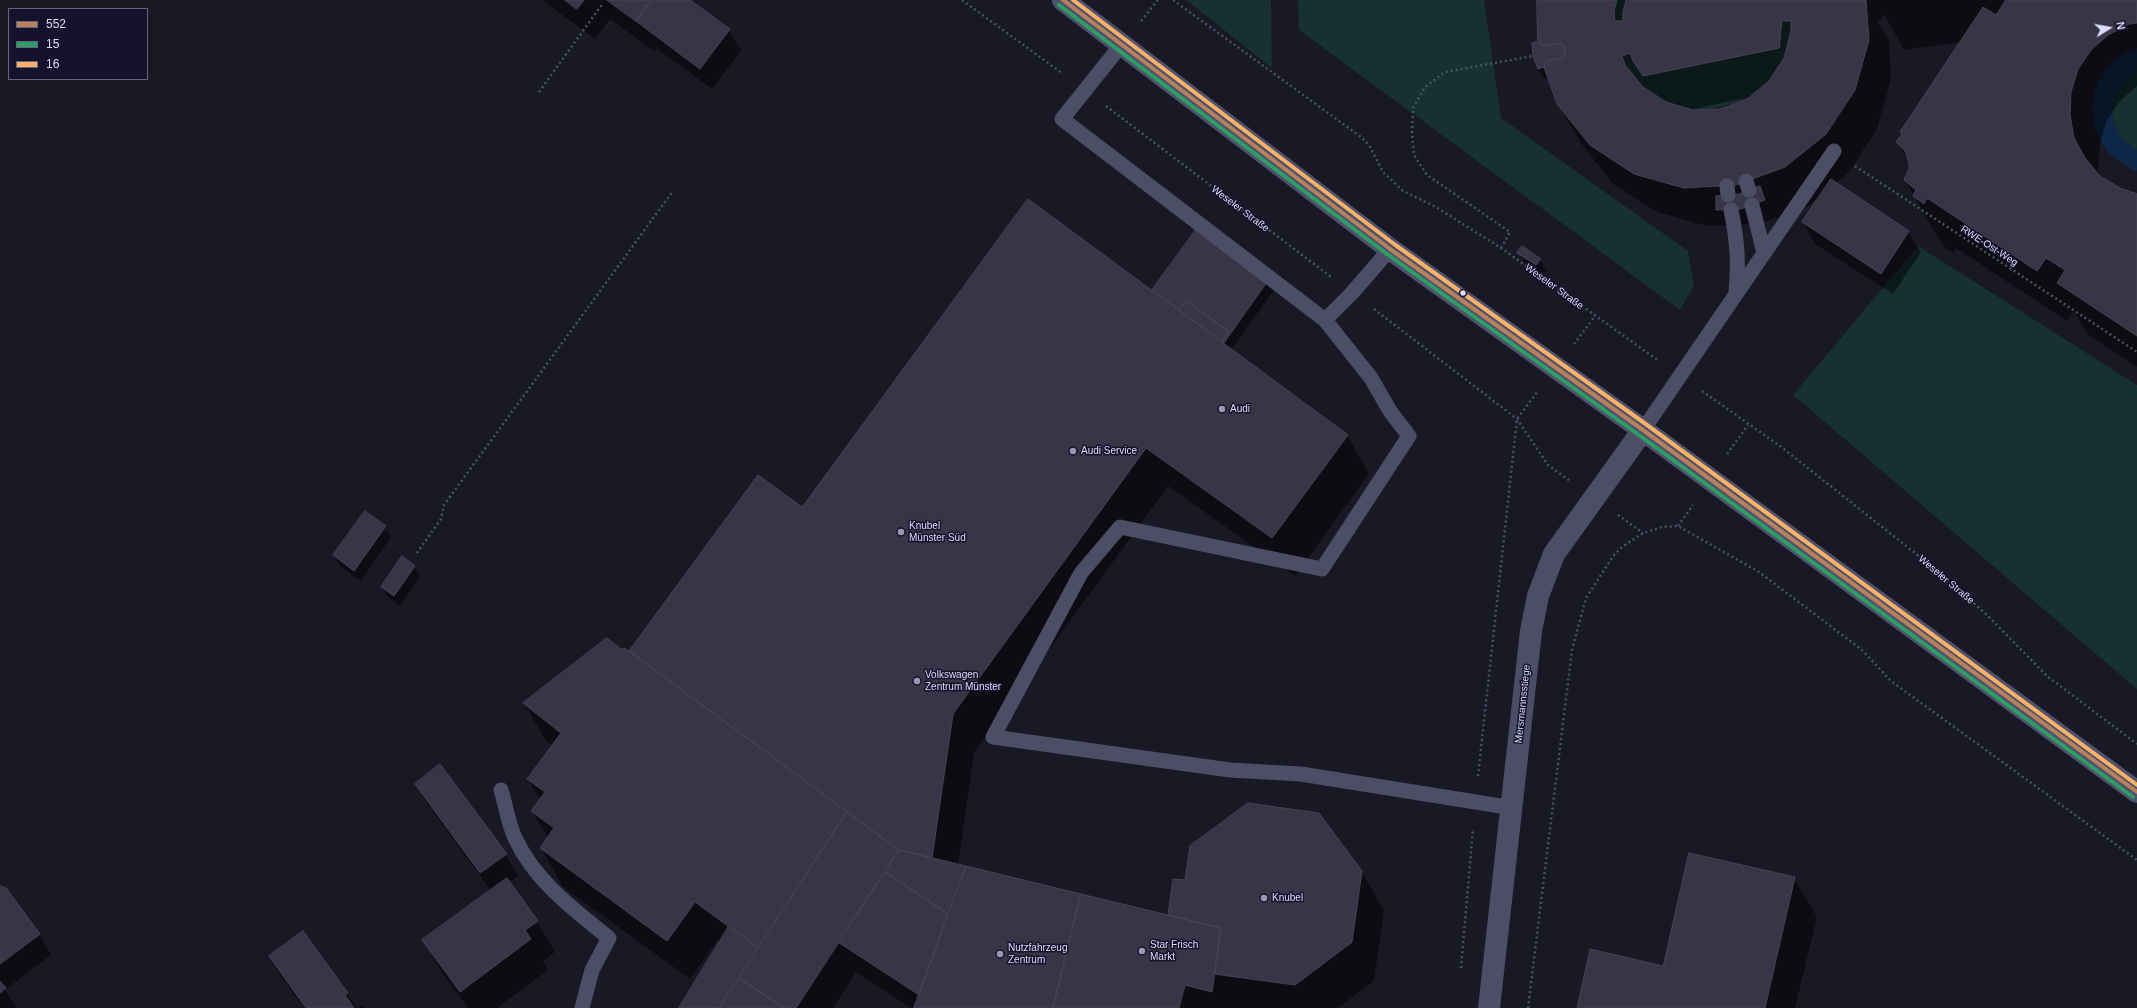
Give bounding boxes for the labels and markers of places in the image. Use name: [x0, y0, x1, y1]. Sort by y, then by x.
unlabelled marker: [1458, 288, 1468, 298]
place label: Audi: [1230, 403, 1250, 415]
marker: Audi: [1217, 404, 1227, 414]
place label: Audi Service: [1081, 445, 1137, 457]
marker: Audi Service: [1068, 446, 1078, 456]
place label: Knubel Münster Süd: [909, 520, 966, 544]
marker: Knubel Münster Süd: [896, 527, 906, 537]
place label: Volkswagen Zentrum Münster: [925, 669, 1001, 692]
marker: Volkswagen Zentrum Münster: [912, 676, 922, 686]
place label: Knubel: [1272, 892, 1303, 904]
marker: Knubel: [1259, 893, 1269, 903]
place label: Star Frisch Markt: [1150, 939, 1198, 962]
place label: Nutzfahrzeug Zentrum: [1008, 942, 1067, 966]
marker: Star Frisch Markt: [1137, 946, 1147, 956]
marker: Nutzfahrzeug Zentrum: [995, 949, 1005, 959]

